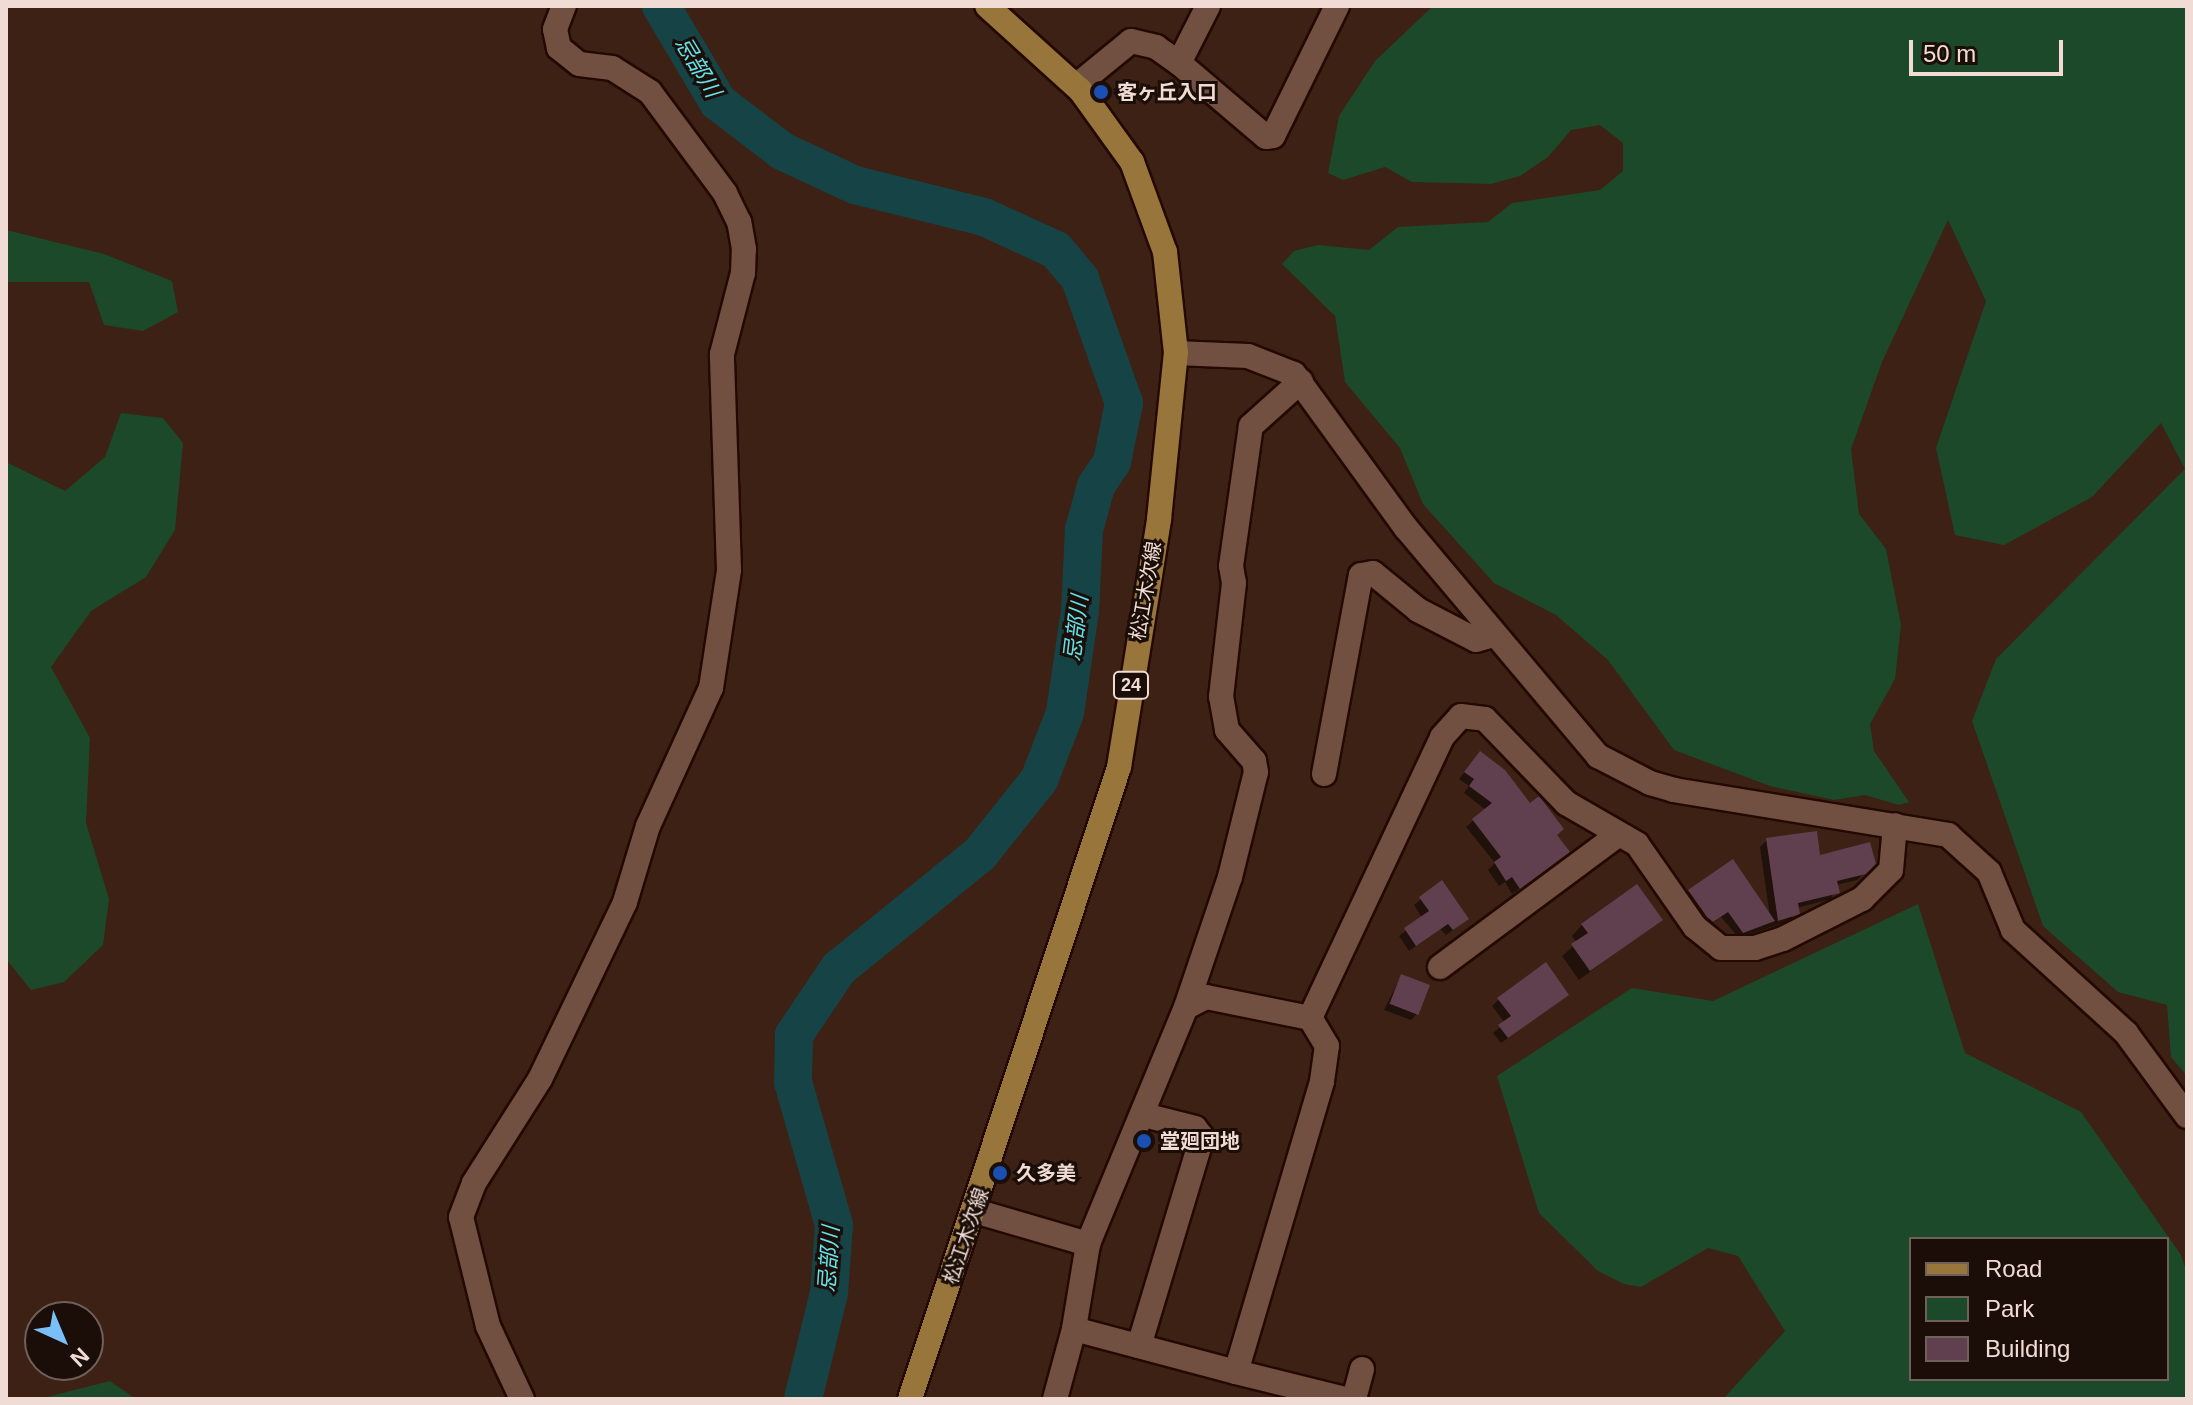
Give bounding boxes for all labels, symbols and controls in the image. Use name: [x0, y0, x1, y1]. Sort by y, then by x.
scale bar: [1913, 24, 2067, 74]
water label: 忌部川: [670, 32, 726, 102]
text: 50 m: [1923, 40, 1976, 67]
place label: 客ヶ丘入口: [1117, 80, 1217, 104]
marker: 客ヶ丘入口: [1092, 83, 1110, 101]
street label: 松江木次線: [1125, 540, 1167, 642]
water label: 忌部川: [1059, 594, 1093, 662]
road number: 24: [1111, 671, 1151, 699]
place label: 堂廻団地: [1160, 1129, 1240, 1153]
marker: 堂廻団地: [1135, 1132, 1153, 1150]
place label: 久多美: [1016, 1161, 1076, 1185]
marker: 久多美: [991, 1164, 1009, 1182]
street label: 松江木次線: [938, 1185, 994, 1287]
water label: 忌部川: [814, 1225, 844, 1293]
legend: [1909, 1237, 2169, 1381]
text: Road: [1985, 1255, 2042, 1282]
text: Park: [1985, 1295, 2034, 1322]
north arrow: [24, 1301, 104, 1381]
text: Building: [1985, 1335, 2070, 1362]
text: N: [65, 1343, 94, 1372]

